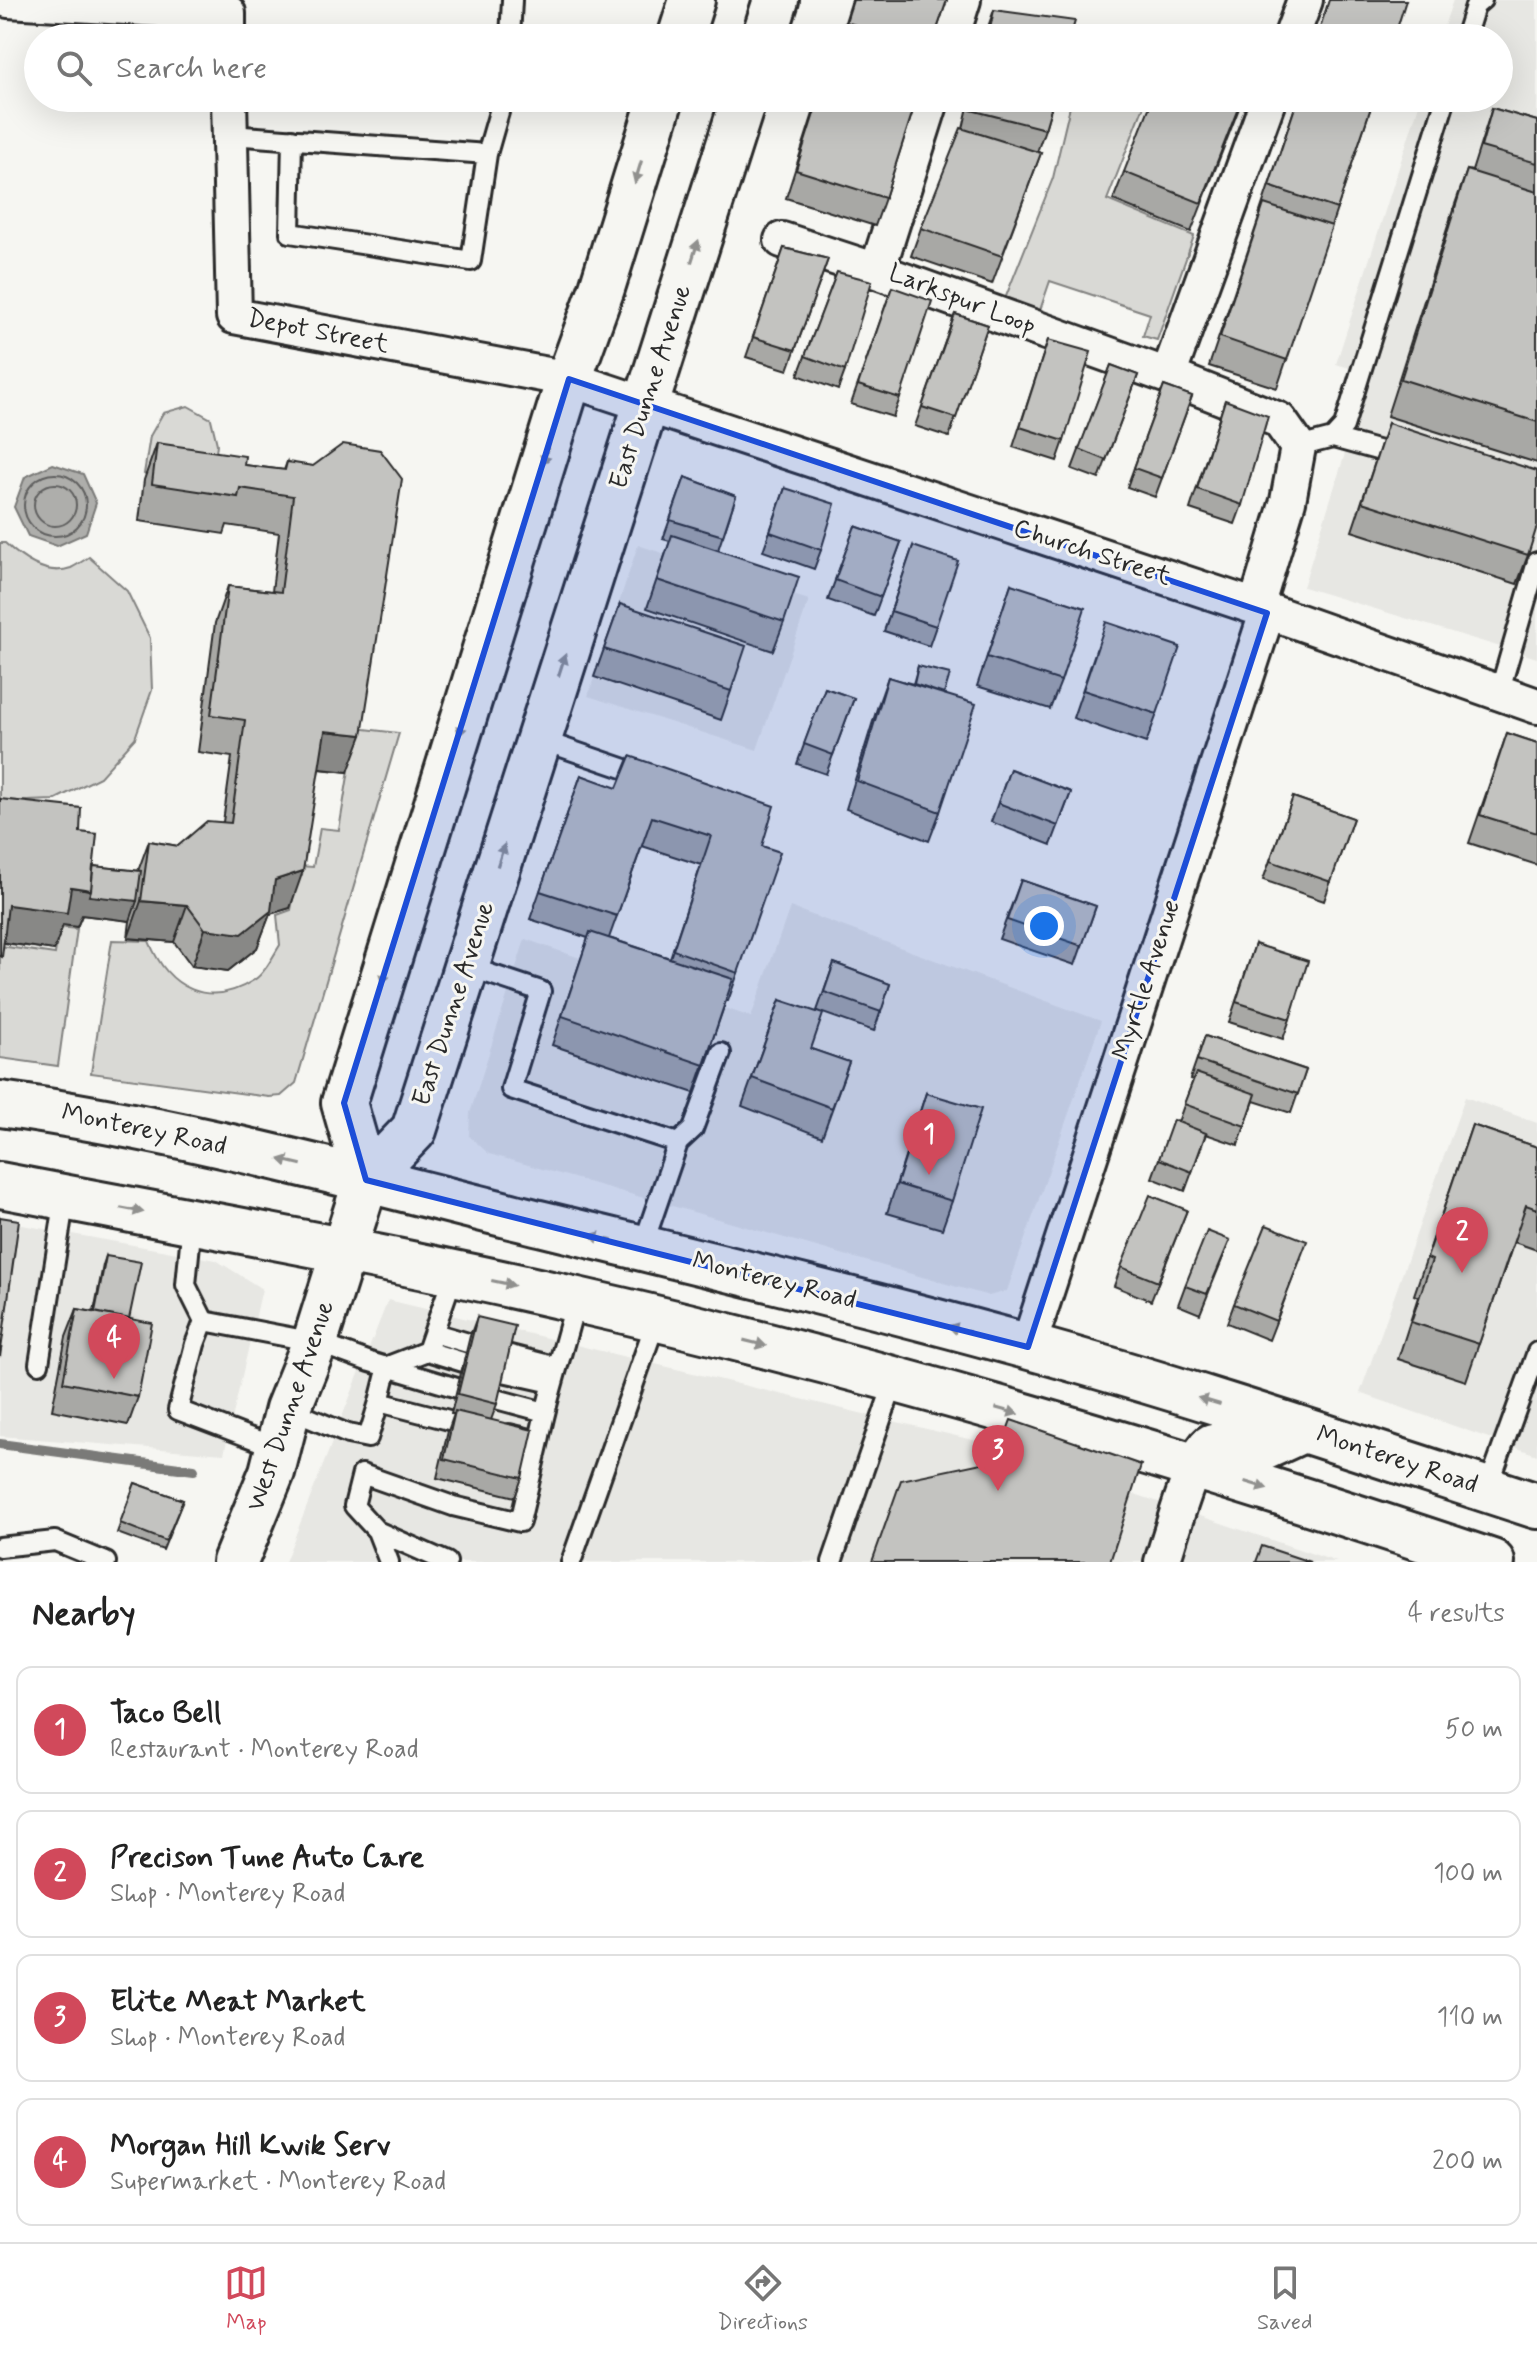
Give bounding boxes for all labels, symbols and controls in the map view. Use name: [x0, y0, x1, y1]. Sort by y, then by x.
search box: [24, 24, 1513, 112]
icon: search: [52, 46, 96, 90]
text: Search here: [116, 49, 267, 88]
one-way arrow: [631, 161, 644, 185]
one-way arrow: [689, 239, 702, 263]
street label: Larkspur Loop: [884, 256, 1040, 344]
street label: East Dunne Avenue: [602, 280, 700, 494]
street label: Depot Street: [244, 302, 392, 362]
one-way arrow: [539, 442, 552, 466]
street label: Church Street: [1009, 512, 1175, 594]
one-way arrow: [556, 653, 569, 677]
one-way arrow: [456, 713, 468, 737]
one-way arrow: [495, 843, 508, 867]
street label: Myrtle Avenue: [1105, 895, 1189, 1065]
street label: East Dunne Avenue: [405, 897, 503, 1111]
your location: [1024, 906, 1064, 946]
one-way arrow: [378, 961, 391, 985]
street label: Monterey Road: [58, 1096, 230, 1164]
pin: 1: [903, 1109, 955, 1175]
one-way arrow: [277, 1155, 302, 1168]
one-way arrow: [119, 1205, 144, 1217]
pin: 2: [1436, 1207, 1488, 1273]
one-way arrow: [588, 1231, 613, 1243]
street label: Monterey Road: [688, 1244, 860, 1318]
one-way arrow: [490, 1277, 515, 1290]
street label: West Dunne Avenue: [239, 1296, 343, 1516]
pin: 4: [88, 1313, 140, 1379]
one-way arrow: [947, 1323, 972, 1335]
one-way arrow: [743, 1338, 768, 1350]
one-way arrow: [1197, 1394, 1221, 1407]
one-way arrow: [995, 1405, 1019, 1418]
street label: Monterey Road: [1312, 1418, 1482, 1502]
pin: 3: [972, 1425, 1024, 1491]
one-way arrow: [1244, 1479, 1268, 1492]
text: Nearby: [32, 1592, 136, 1637]
text: 4 results: [1408, 1597, 1505, 1631]
text: Taco Bell: [110, 1694, 221, 1733]
text: 1: [54, 1713, 66, 1747]
text: 50 m: [1445, 1713, 1503, 1747]
text: Restaurant · Monterey Road: [110, 1733, 419, 1767]
text: Precison Tune Auto Care: [110, 1838, 424, 1877]
text: 2: [54, 1857, 66, 1891]
text: 100 m: [1433, 1857, 1503, 1891]
text: Shop · Monterey Road: [110, 1877, 345, 1911]
text: Elite Meat Market: [110, 1982, 366, 2021]
text: 3: [54, 2001, 66, 2035]
text: 110 m: [1437, 2001, 1503, 2035]
text: Shop · Monterey Road: [110, 2021, 345, 2055]
text: Morgan Hill Kwik Serv: [110, 2126, 390, 2165]
text: 4: [52, 2145, 68, 2179]
text: 200 m: [1432, 2145, 1503, 2179]
text: Supermarket · Monterey Road: [110, 2165, 446, 2199]
tab: Map: [224, 2261, 268, 2337]
tab: Directions: [717, 2261, 808, 2337]
tab: Saved: [1257, 2261, 1312, 2337]

